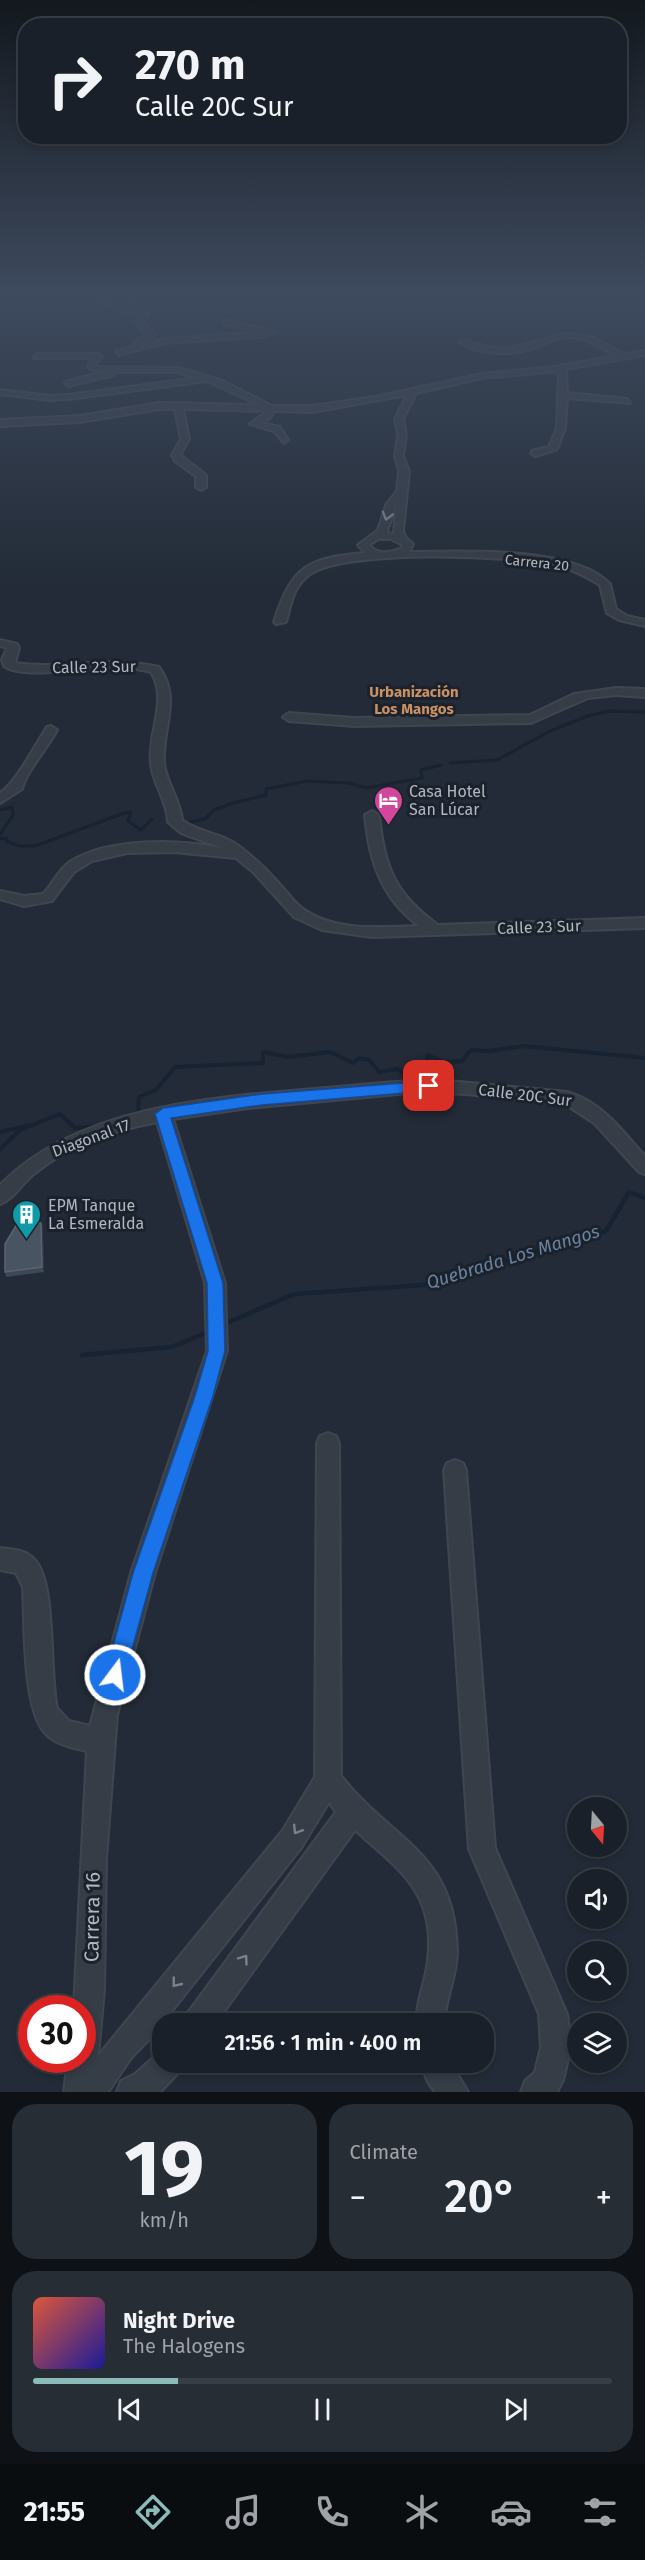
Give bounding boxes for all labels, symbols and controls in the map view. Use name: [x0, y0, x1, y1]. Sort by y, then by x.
text: 270 m: [135, 40, 246, 90]
icon: right: [36, 42, 114, 120]
text: Calle 20C Sur: [135, 91, 293, 123]
one-way arrow: [382, 510, 394, 521]
street label: Carrera 20: [504, 551, 570, 575]
street label: Calle 23 Sur: [52, 657, 137, 677]
district label: Urbanización Los Mangos: [369, 683, 459, 718]
place label: Casa Hotel San Lúcar: [409, 782, 486, 819]
hotel icon: Casa Hotel San Lúcar: [372, 784, 404, 826]
street label: Calle 23 Sur: [497, 916, 582, 938]
pin: [403, 1060, 454, 1111]
icon: arrive: [412, 1069, 445, 1102]
street label: Calle 20C Sur: [477, 1080, 574, 1110]
street label: Diagonal 17: [49, 1115, 133, 1161]
place label: EPM Tanque La Esmeralda: [48, 1196, 144, 1233]
building icon: EPM Tanque La Esmeralda: [11, 1198, 43, 1240]
water label: Quebrada Los Mangos: [424, 1220, 602, 1294]
position arrow: [83, 1643, 147, 1707]
north arrow: [567, 1797, 627, 1857]
map controls: [567, 1797, 627, 2073]
one-way arrow: [293, 1824, 305, 1834]
button: sound: [567, 1869, 627, 1929]
street label: Carrera 16: [79, 1872, 105, 1962]
button: search: [567, 1941, 627, 2001]
one-way arrow: [237, 1955, 248, 1966]
one-way arrow: [173, 1976, 184, 1987]
speed limit sign: 30: [18, 1995, 96, 2073]
button: layers: [567, 2013, 627, 2073]
text: 21:56 · 1 min · 400 m: [225, 2029, 421, 2056]
text: 19: [124, 2122, 204, 2216]
text: Climate: [350, 2140, 418, 2164]
text: 20°: [444, 2170, 517, 2224]
text: −: [350, 2178, 366, 2218]
text: +: [596, 2178, 612, 2218]
text: km/h: [140, 2208, 189, 2232]
text: Night Drive: [123, 2307, 235, 2334]
text: The Halogens: [123, 2334, 245, 2358]
icon: previous: [113, 2393, 146, 2426]
icon: pause: [306, 2393, 339, 2426]
icon: next: [499, 2393, 532, 2426]
icon: directions: [132, 2491, 174, 2533]
icon: music: [222, 2491, 264, 2533]
icon: phone: [311, 2491, 353, 2533]
icon: climate: [401, 2491, 443, 2533]
icon: car: [490, 2491, 532, 2533]
icon: filters: [579, 2491, 621, 2533]
text: 21:55: [24, 2496, 85, 2528]

